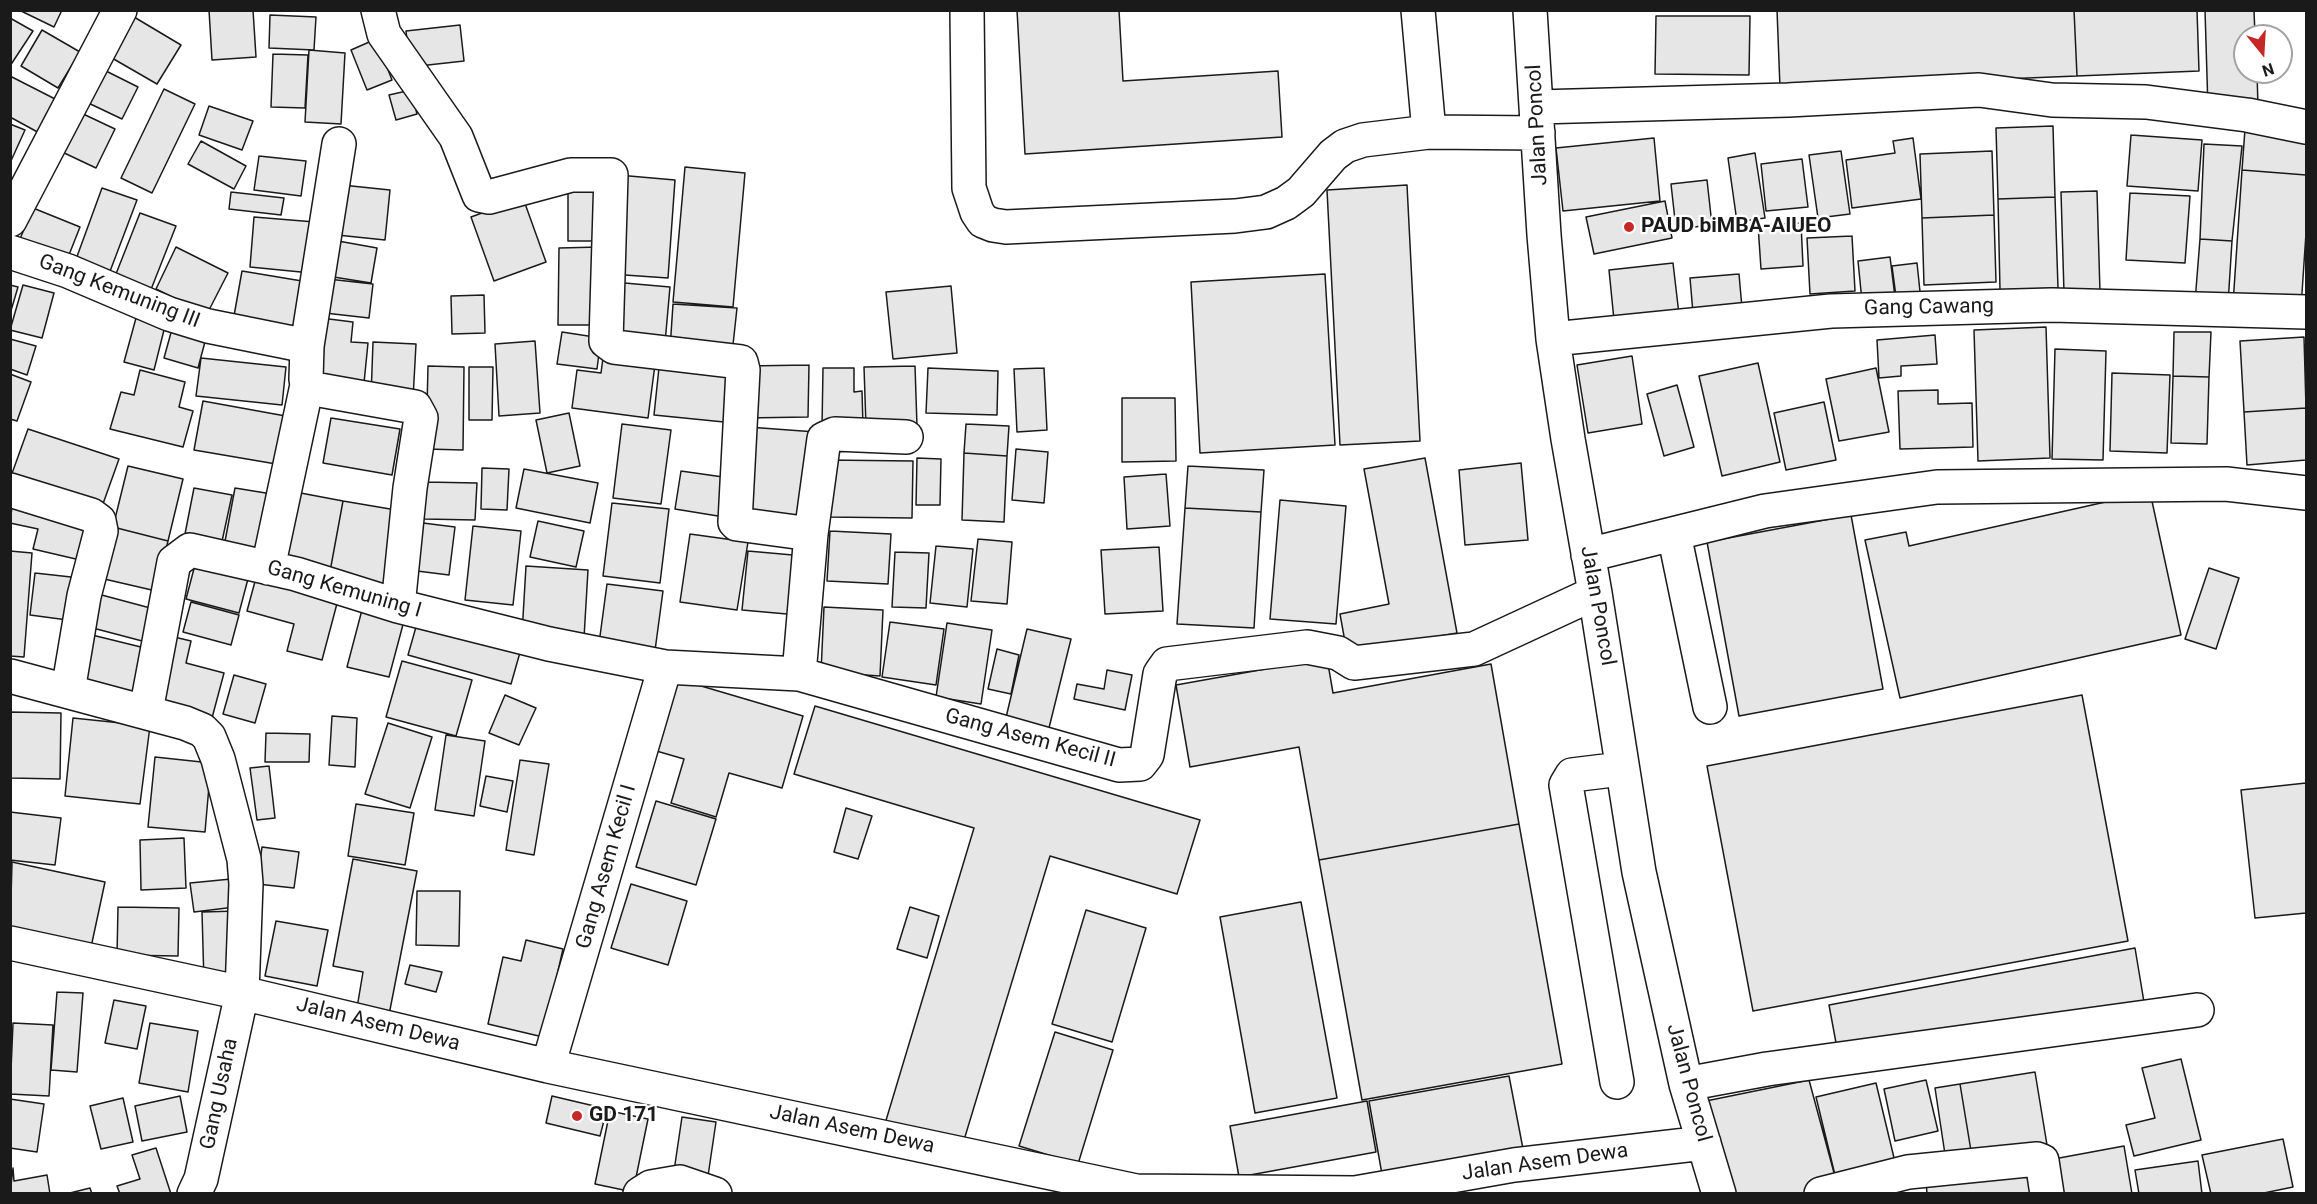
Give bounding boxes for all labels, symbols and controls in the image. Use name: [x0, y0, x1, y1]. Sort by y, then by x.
north arrow: [2233, 24, 2293, 84]
text: N: [2260, 59, 2276, 80]
street label: Jalan Poncol: [1522, 64, 1554, 186]
place label: PAUD biMBA-AIUEO: [1641, 214, 1831, 240]
marker: PAUD biMBA-AIUEO: [1622, 220, 1636, 234]
street label: Gang Kemuning III: [35, 250, 203, 334]
street label: Gang Cawang: [1864, 294, 1994, 322]
street label: Jalan Poncol: [1574, 544, 1620, 668]
street label: Gang Kemuning I: [264, 556, 424, 624]
street label: Gang Asem Kecil II: [942, 704, 1118, 774]
street label: Gang Asem Kecil I: [571, 782, 643, 952]
street label: Jalan Asem Dewa: [294, 992, 462, 1058]
street label: Jalan Poncol: [1660, 1021, 1716, 1145]
street label: Gang Usaha: [196, 1036, 244, 1152]
street label: Jalan Asem Dewa: [767, 1100, 937, 1160]
place label: GD 171: [589, 1103, 658, 1129]
marker: GD 171: [570, 1109, 584, 1123]
street label: Jalan Asem Dewa: [1460, 1139, 1630, 1187]

